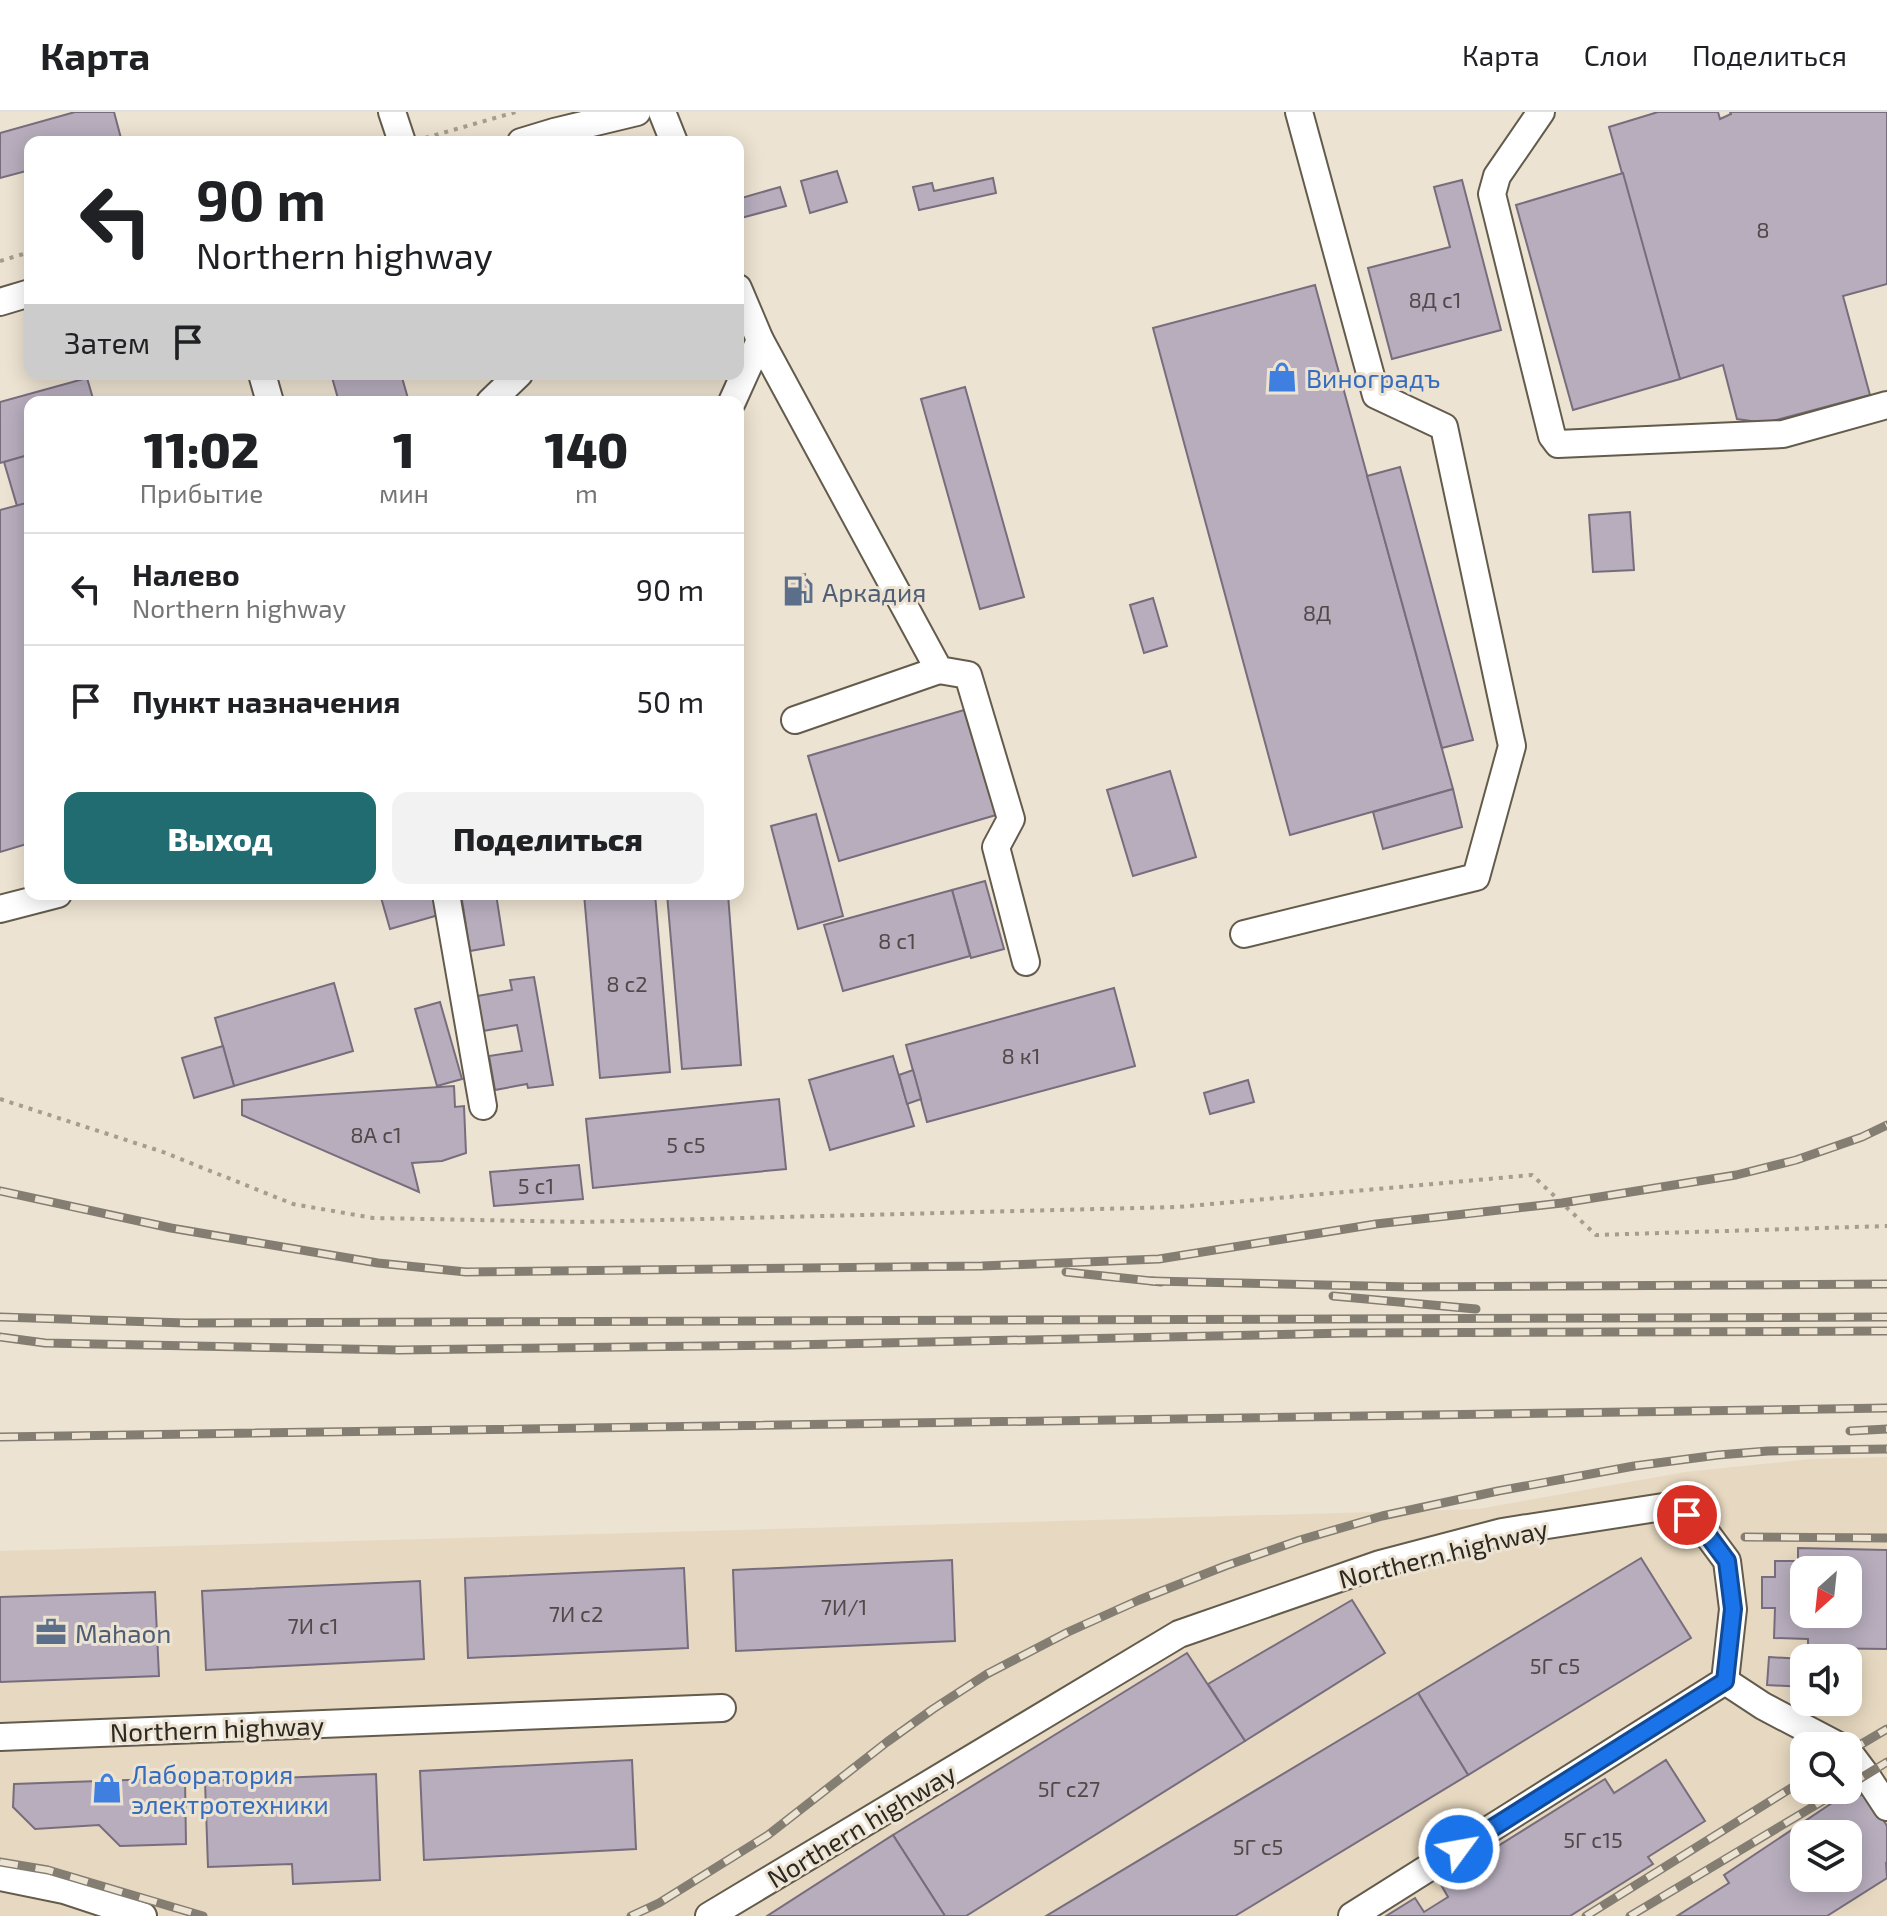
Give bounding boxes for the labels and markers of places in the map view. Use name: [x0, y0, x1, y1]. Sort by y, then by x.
shop icon: Виноградъ: [1265, 360, 1299, 394]
place label: Виноградъ: [1306, 362, 1440, 393]
fuel station icon: Аркадия: [781, 574, 815, 608]
place label: Аркадия: [822, 576, 926, 607]
pin: [1653, 1481, 1721, 1549]
office icon: Mahaon: [34, 1615, 68, 1649]
place label: Mahaon: [75, 1617, 171, 1648]
place label: Лаборатория электротехники: [131, 1758, 329, 1819]
shop icon: Лаборатория электротехники: [90, 1771, 124, 1805]

